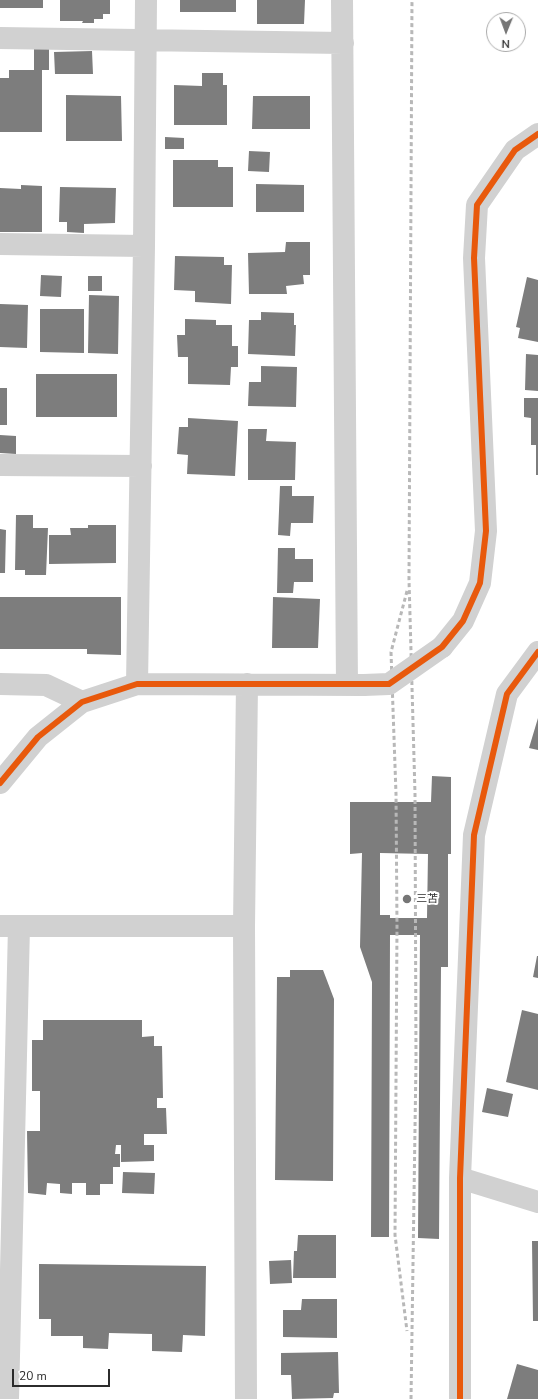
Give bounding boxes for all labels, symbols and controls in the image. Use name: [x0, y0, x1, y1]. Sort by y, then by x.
north arrow: [486, 12, 526, 52]
text: N: [502, 36, 510, 51]
place label: 三苫: [416, 892, 438, 906]
marker: 三苫: [401, 893, 413, 905]
scale bar: [14, 1361, 112, 1387]
text: 20 m: [19, 1368, 47, 1384]

